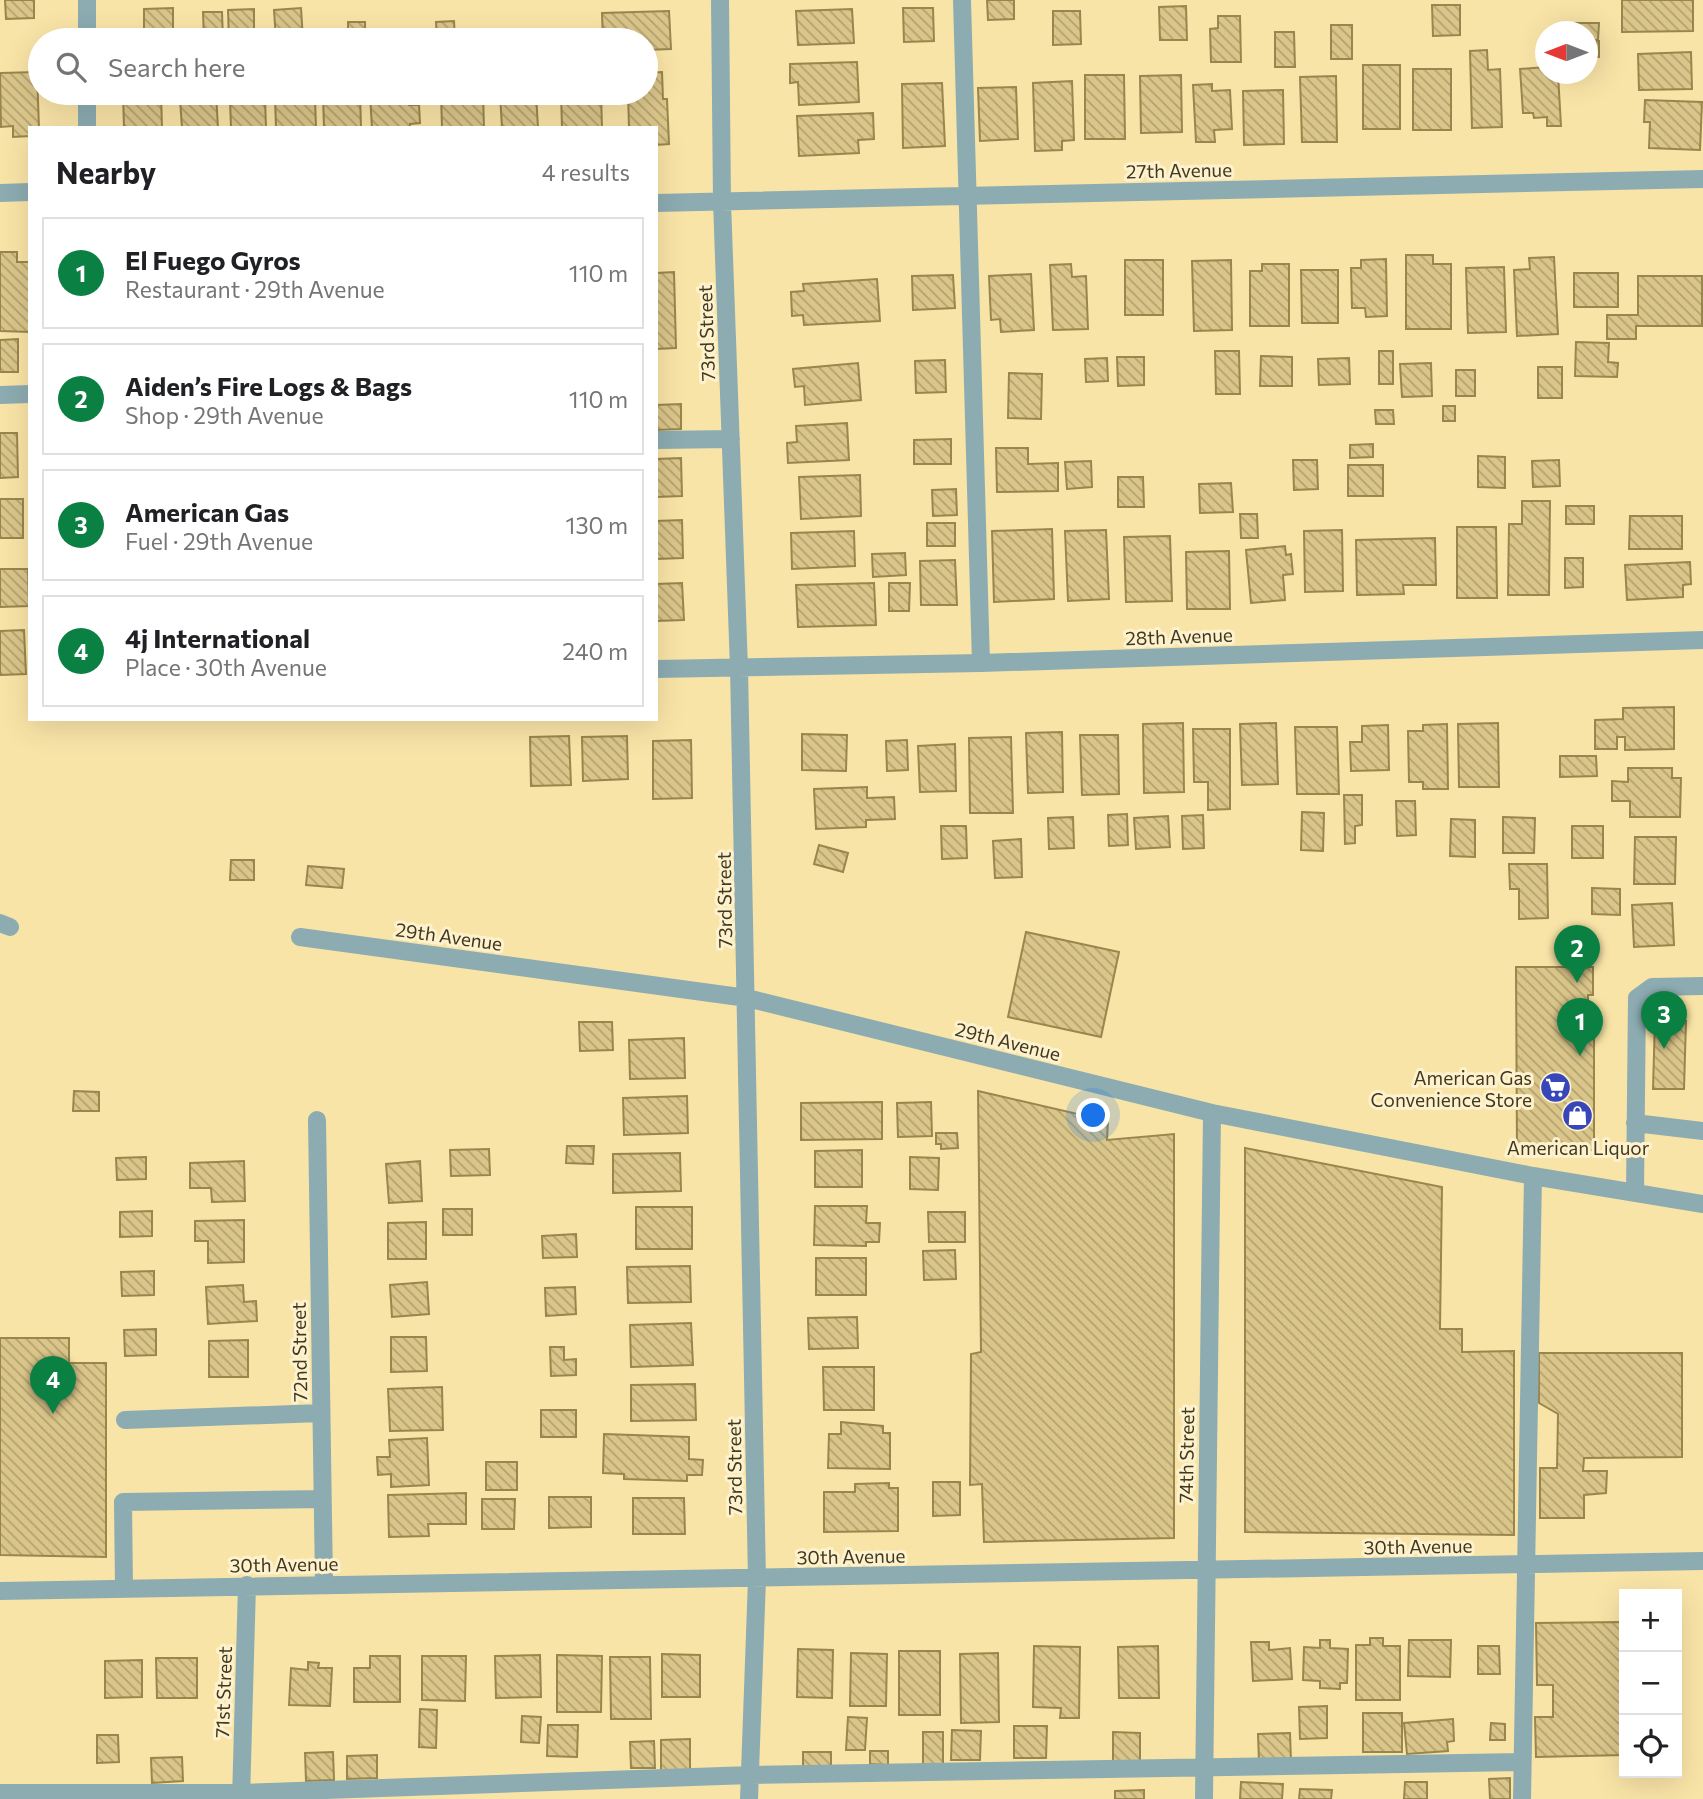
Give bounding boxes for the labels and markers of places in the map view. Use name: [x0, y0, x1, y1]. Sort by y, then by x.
pin: 2: [1554, 925, 1600, 983]
pin: 3: [1641, 991, 1687, 1049]
pin: 1: [1557, 998, 1603, 1056]
place label: American Gas Convenience Store: [1371, 1066, 1532, 1111]
supermarket icon: American Gas Convenience Store: [1538, 1071, 1572, 1105]
shop icon: American Liquor: [1561, 1099, 1595, 1133]
place label: American Liquor: [1507, 1136, 1650, 1159]
pin: 4: [30, 1356, 76, 1414]

